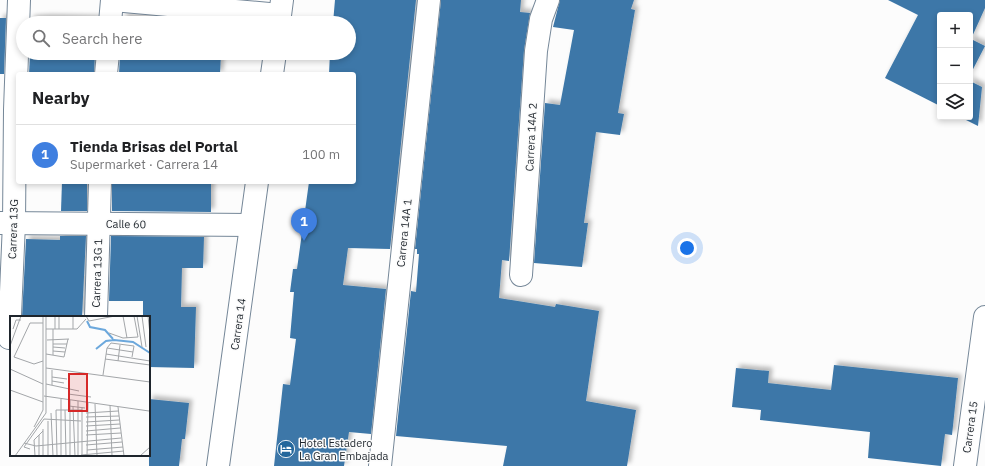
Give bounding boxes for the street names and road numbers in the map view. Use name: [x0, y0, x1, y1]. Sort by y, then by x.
street label: Carrera 14A 2: [522, 102, 540, 172]
street label: Carrera 14A 1: [393, 198, 415, 268]
street label: Carrera 13G: [5, 199, 21, 259]
street label: Calle 60: [106, 217, 146, 231]
street label: Carrera 13G 1: [89, 238, 105, 308]
street label: Carrera 14: [227, 297, 249, 351]
street label: Carrera 15: [959, 400, 981, 454]

